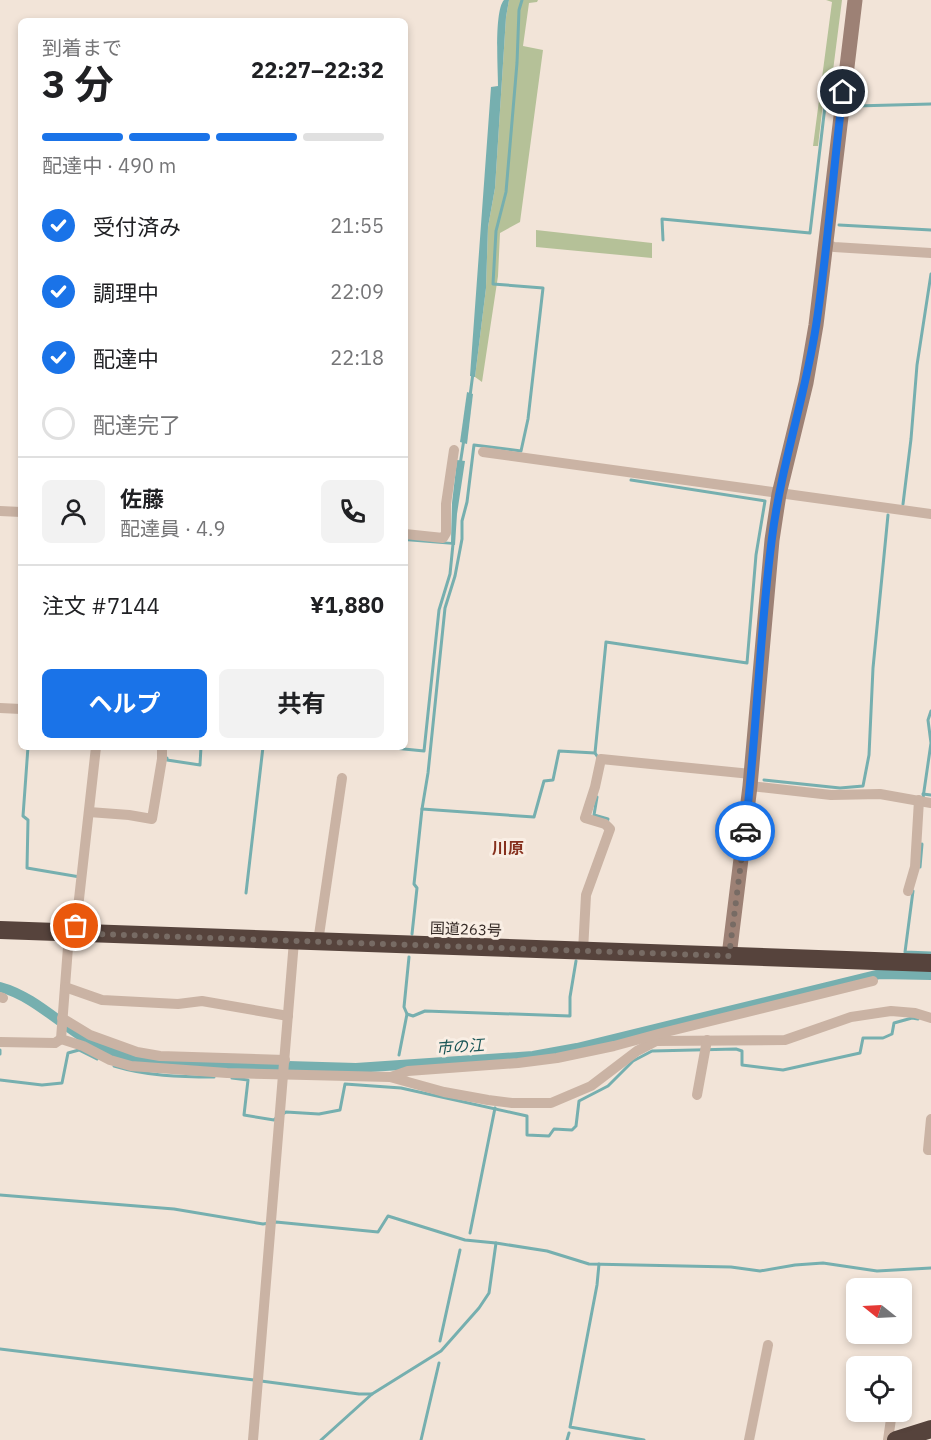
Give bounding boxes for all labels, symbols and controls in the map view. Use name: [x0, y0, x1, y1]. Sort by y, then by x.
text: 到着まで: [42, 34, 122, 61]
text: 22:27–22:32: [251, 55, 384, 84]
text: 3 分: [42, 58, 114, 109]
pin: [817, 66, 868, 117]
icon: home: [826, 75, 859, 108]
text: 配達中 · 490 m: [42, 152, 176, 179]
icon: check: [42, 209, 75, 242]
text: 受付済み: [93, 212, 181, 241]
text: 21:55: [330, 212, 384, 239]
icon: check: [42, 275, 75, 308]
text: 調理中: [93, 278, 159, 307]
text: 22:09: [330, 278, 384, 305]
icon: check: [42, 341, 75, 374]
text: 配達中: [93, 344, 159, 373]
text: 22:18: [330, 344, 384, 371]
text: 配達完了: [93, 410, 181, 439]
button: person: [42, 480, 105, 543]
button: phone: [321, 480, 384, 543]
text: 佐藤: [120, 484, 164, 513]
text: 配達員 · 4.9: [120, 515, 225, 542]
text: ¥1,880: [310, 590, 384, 619]
text: 注文 #7144: [42, 591, 160, 620]
button: ヘルプ: [42, 669, 207, 738]
button: 共有: [219, 669, 384, 738]
courier: [715, 801, 775, 861]
icon: car: [729, 815, 762, 848]
district label: 川原: [492, 838, 524, 858]
pin: [50, 900, 101, 951]
icon: bag: [59, 909, 92, 942]
street label: 国道263号: [430, 918, 502, 940]
water label: 市の江: [435, 1034, 487, 1058]
north arrow: [846, 1278, 912, 1344]
map controls: [846, 1278, 912, 1422]
button: locate: [846, 1356, 912, 1422]

